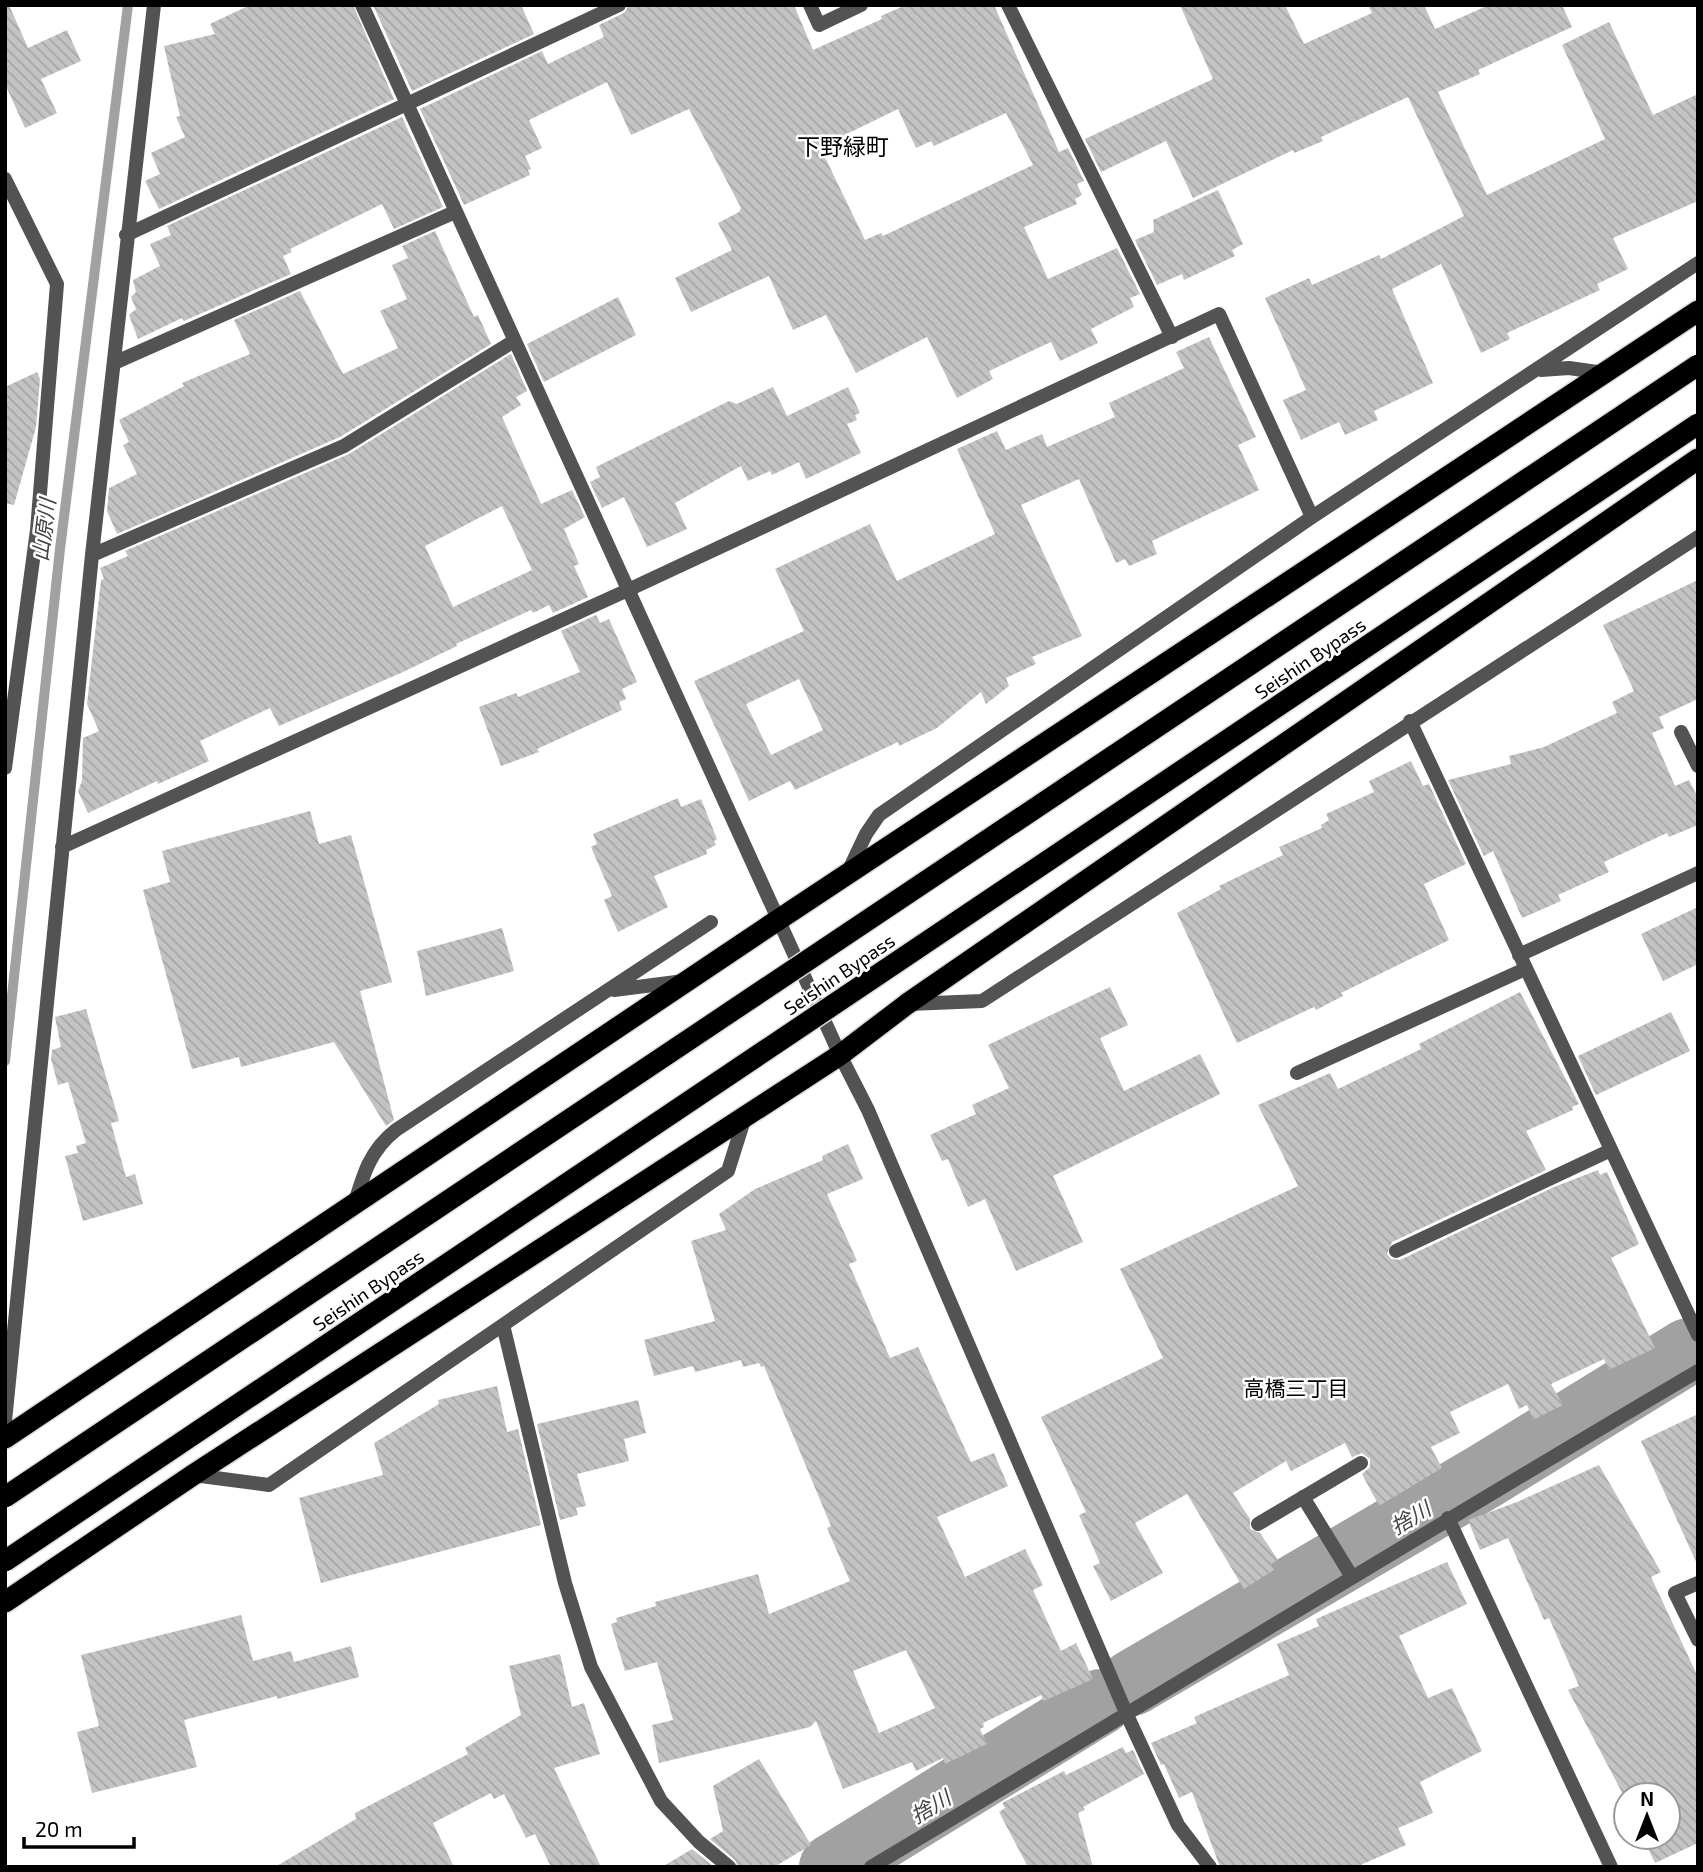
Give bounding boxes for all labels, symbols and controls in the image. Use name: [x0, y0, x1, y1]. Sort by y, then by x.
district label: 下野緑町: [797, 132, 889, 160]
water label: 山原川: [27, 495, 59, 563]
street label: Seishin Bypass: [1250, 612, 1370, 704]
street label: Seishin Bypass: [779, 928, 899, 1020]
street label: Seishin Bypass: [308, 1244, 428, 1336]
district label: 高橋三丁目: [1244, 1375, 1349, 1400]
water label: 捨川: [1386, 1494, 1436, 1539]
north arrow: [1612, 1781, 1682, 1851]
water label: 捨川: [906, 1783, 956, 1828]
text: N: [1640, 1787, 1654, 1810]
scale bar: [24, 1806, 135, 1850]
text: 20 m: [35, 1816, 83, 1841]

